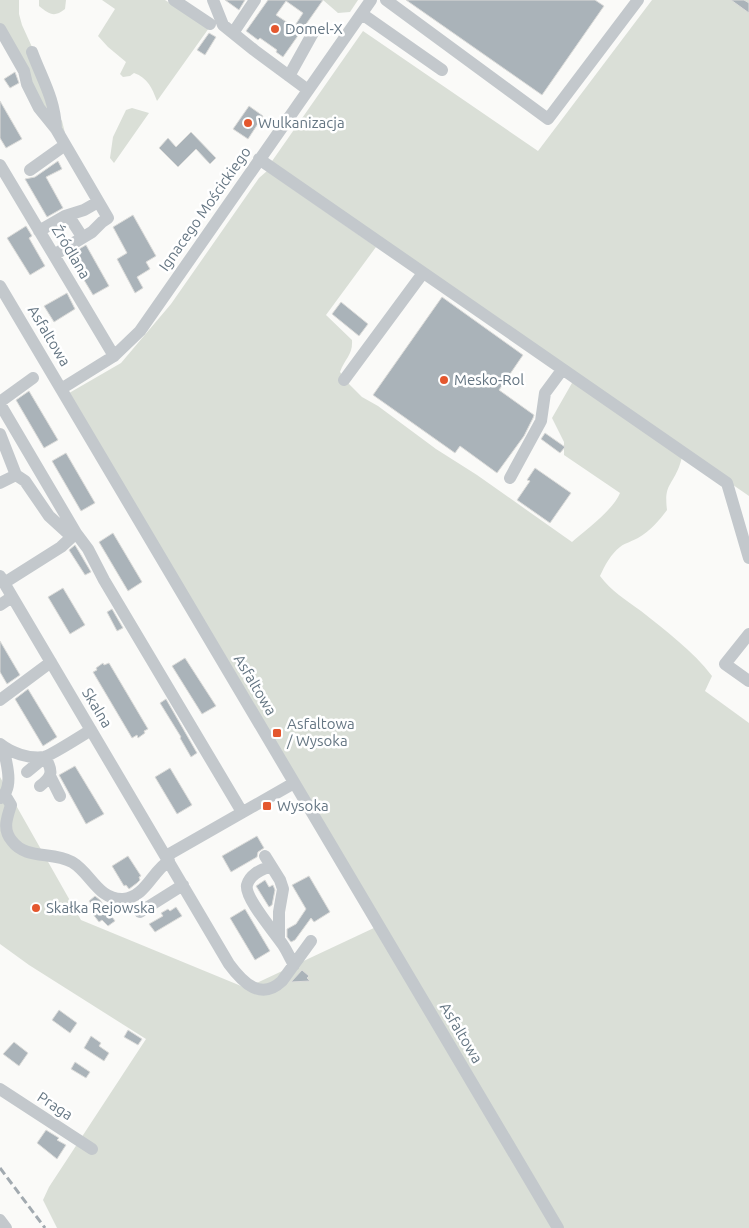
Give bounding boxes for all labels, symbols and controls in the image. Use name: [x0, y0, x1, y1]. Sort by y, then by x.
place label: Domel-X: [285, 20, 343, 37]
marker: Domel-X: [269, 23, 281, 35]
place label: Wulkanizacja: [258, 114, 345, 131]
marker: Wulkanizacja: [242, 117, 254, 129]
street label: Ignacego Mościckiego: [155, 143, 254, 274]
street label: Źródlana: [49, 222, 94, 282]
street label: Asfaltowa: [25, 302, 74, 369]
place label: Mesko-Rol: [454, 371, 524, 388]
marker: Mesko-Rol: [438, 374, 450, 386]
street label: Asfaltowa: [231, 651, 280, 718]
street label: Skalna: [79, 685, 116, 731]
place label: Asfaltowa / Wysoka: [286, 715, 355, 749]
marker: Asfaltowa / Wysoka: [271, 727, 283, 739]
place label: Wysoka: [277, 797, 329, 814]
marker: Wysoka: [261, 800, 273, 812]
place label: Skałka Rejowska: [46, 899, 155, 916]
marker: Skałka Rejowska: [30, 902, 42, 914]
street label: Asfaltowa: [437, 999, 486, 1066]
street label: Praga: [34, 1088, 76, 1123]

